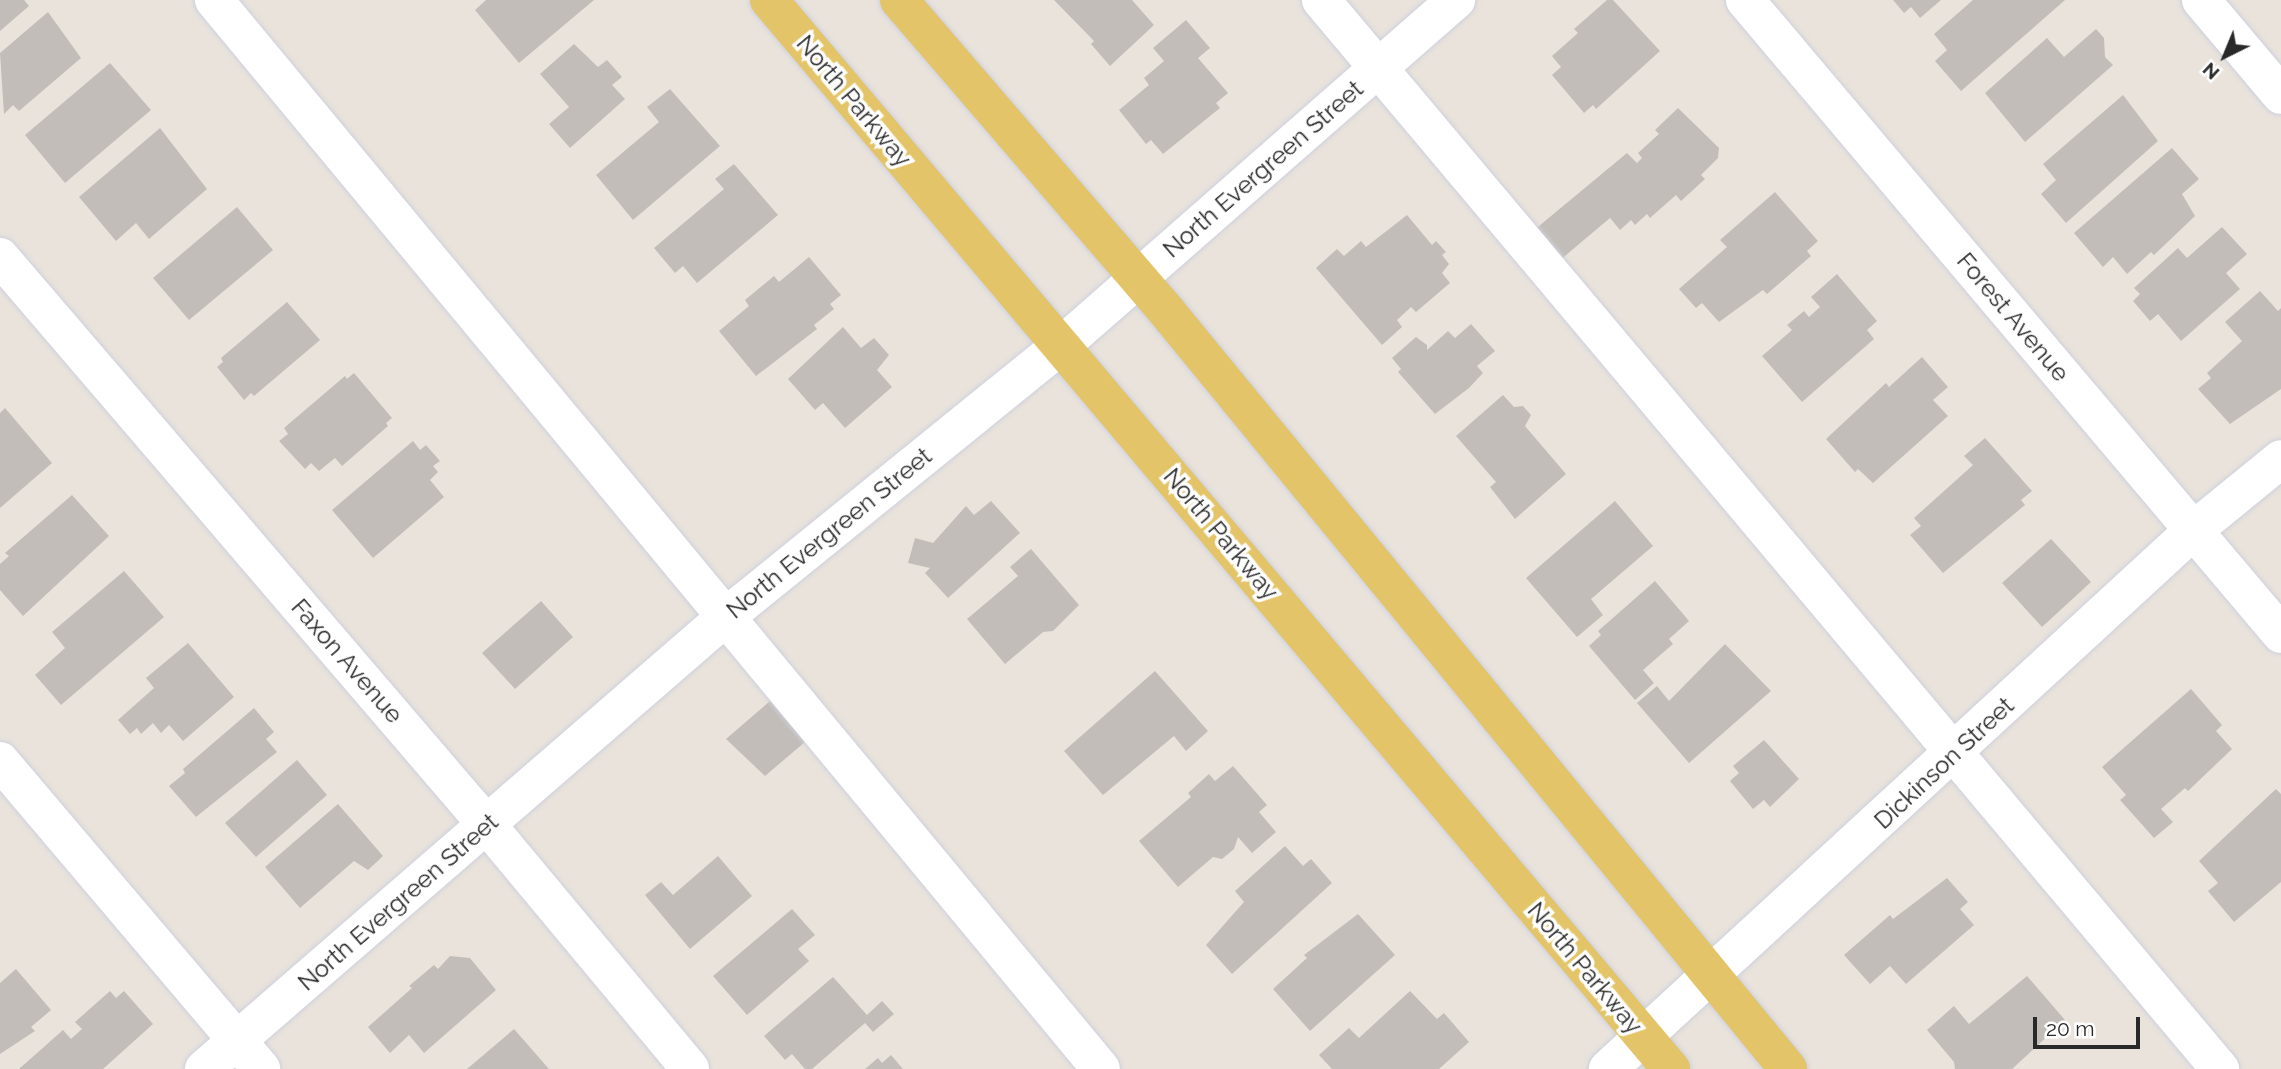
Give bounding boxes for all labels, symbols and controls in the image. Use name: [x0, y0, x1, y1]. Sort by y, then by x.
north arrow: [2190, 21, 2260, 91]
street label: North Parkway: [791, 29, 917, 173]
text: N: [2198, 58, 2223, 84]
street label: North Evergreen Street: [1157, 74, 1369, 264]
street label: Forest Avenue: [1951, 247, 2075, 387]
street label: North Evergreen Street: [721, 441, 937, 625]
street label: North Parkway: [1158, 462, 1284, 606]
street label: Faxon Avenue: [285, 593, 409, 729]
street label: Dickinson Street: [1868, 691, 2020, 835]
street label: North Evergreen Street: [292, 807, 504, 997]
street label: North Parkway: [1522, 896, 1648, 1040]
scale bar: [2036, 1002, 2143, 1046]
text: 20 m: [2046, 1016, 2094, 1041]

